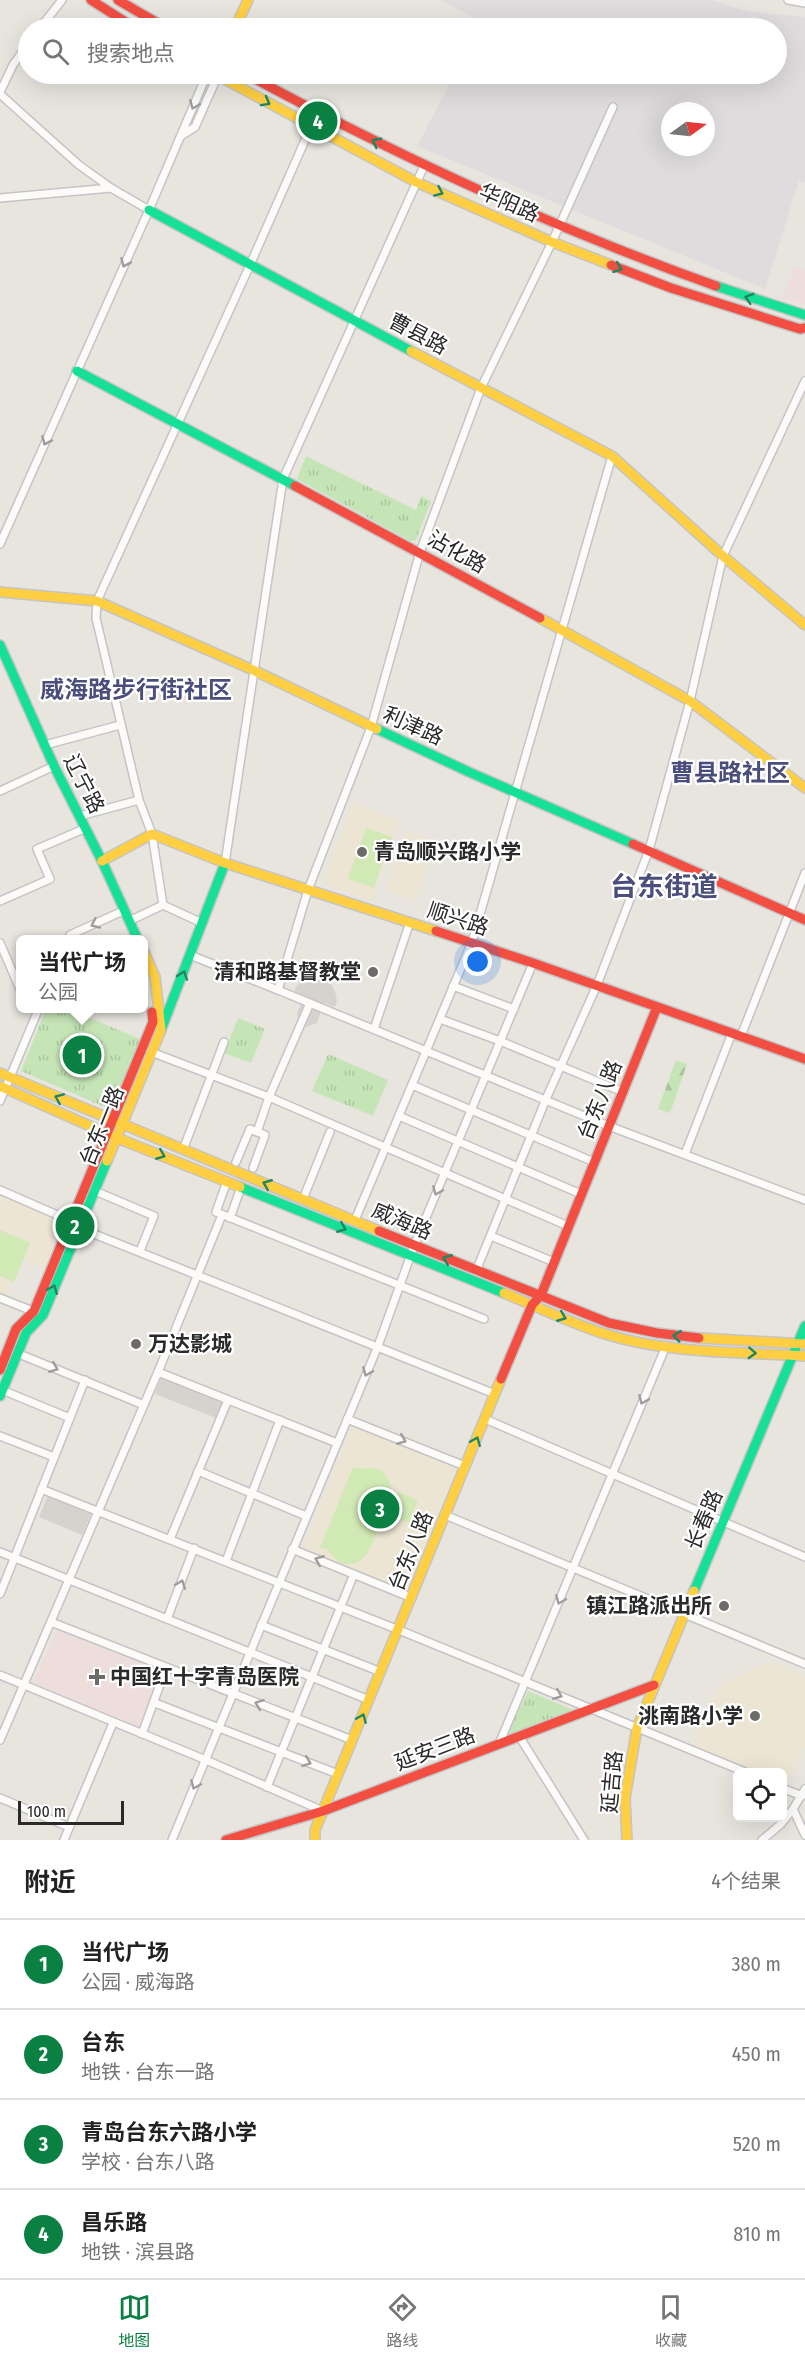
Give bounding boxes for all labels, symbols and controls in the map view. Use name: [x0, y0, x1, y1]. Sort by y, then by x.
search box: [18, 18, 787, 84]
icon: search: [39, 35, 72, 68]
text: 搜索地点: [87, 40, 175, 67]
one-way arrow: [260, 95, 270, 106]
pin: 4: [298, 98, 338, 144]
one-way arrow: [189, 99, 201, 110]
north arrow: [661, 102, 715, 156]
one-way arrow: [371, 138, 382, 150]
street label: 华阳路: [475, 178, 543, 228]
one-way arrow: [433, 185, 444, 197]
one-way arrow: [121, 257, 133, 268]
one-way arrow: [612, 261, 623, 274]
one-way arrow: [744, 293, 755, 305]
street label: 曹县路: [384, 308, 452, 360]
one-way arrow: [41, 435, 53, 446]
street label: 沾化路: [423, 525, 491, 579]
district label: 威海路步行街社区: [40, 676, 232, 704]
street label: 利津路: [379, 701, 447, 751]
street label: 辽宁路: [58, 750, 110, 818]
district label: 曹县路社区: [670, 759, 790, 787]
place label: 青岛顺兴路小学: [374, 839, 521, 865]
marker: 青岛顺兴路小学: [355, 845, 369, 859]
district label: 台东街道: [610, 871, 718, 903]
street label: 顺兴路: [424, 897, 492, 941]
one-way arrow: [91, 916, 102, 928]
popup: [16, 935, 148, 1013]
your location: [463, 947, 492, 976]
text: 当代广场: [38, 949, 126, 976]
place label: 清和路基督教堂: [214, 959, 361, 985]
marker: 清和路基督教堂: [366, 965, 380, 979]
one-way arrow: [175, 970, 188, 981]
text: 公园: [38, 980, 78, 1004]
pin: 1: [62, 1032, 101, 1078]
street label: 台东八路: [572, 1056, 628, 1144]
street label: 台东一路: [74, 1082, 130, 1170]
one-way arrow: [54, 1093, 65, 1105]
one-way arrow: [155, 1148, 166, 1160]
one-way arrow: [263, 1179, 274, 1191]
one-way arrow: [432, 1184, 444, 1195]
street label: 威海路: [368, 1197, 436, 1245]
pin: 2: [56, 1204, 94, 1248]
one-way arrow: [336, 1221, 347, 1233]
one-way arrow: [443, 1254, 454, 1266]
one-way arrow: [46, 1284, 58, 1295]
one-way arrow: [556, 1310, 567, 1322]
one-way arrow: [672, 1330, 681, 1343]
place label: 万达影城: [148, 1331, 232, 1357]
marker: 万达影城: [129, 1337, 143, 1351]
one-way arrow: [748, 1347, 757, 1360]
one-way arrow: [48, 1361, 59, 1373]
one-way arrow: [362, 1366, 374, 1377]
one-way arrow: [638, 1394, 650, 1405]
one-way arrow: [396, 1433, 406, 1446]
one-way arrow: [469, 1436, 481, 1447]
pin: 3: [360, 1486, 400, 1532]
street label: 长春路: [680, 1486, 728, 1554]
street label: 台东八路: [383, 1507, 439, 1595]
one-way arrow: [314, 1555, 325, 1567]
one-way arrow: [174, 1579, 186, 1590]
one-way arrow: [555, 1593, 567, 1604]
place label: 镇江路派出所: [586, 1593, 712, 1619]
marker: 镇江路派出所: [717, 1599, 731, 1613]
place label: 中国红十字青岛医院: [110, 1664, 299, 1690]
marker: 中国红十字青岛医院: [88, 1668, 106, 1686]
one-way arrow: [553, 1688, 563, 1701]
one-way arrow: [254, 1699, 265, 1711]
place label: 洮南路小学: [638, 1703, 743, 1729]
marker: 洮南路小学: [748, 1709, 762, 1723]
one-way arrow: [355, 1714, 367, 1725]
street label: 延安三路: [391, 1722, 479, 1776]
street label: 延吉路: [596, 1749, 628, 1815]
one-way arrow: [301, 1755, 312, 1767]
map controls: [733, 1768, 787, 1822]
button: locate: [733, 1768, 787, 1822]
one-way arrow: [191, 1779, 203, 1790]
scale bar: [18, 1798, 124, 1826]
text: 100 m: [27, 1802, 66, 1821]
text: 附近: [24, 1867, 76, 1898]
text: 4个结果: [711, 1869, 781, 1893]
text: 当代广场: [81, 1939, 169, 1966]
text: 1: [39, 1952, 48, 1976]
text: 380 m: [731, 1952, 781, 1976]
text: 公园 · 威海路: [81, 1970, 195, 1994]
text: 台东: [81, 2029, 125, 2056]
text: 2: [39, 2042, 48, 2066]
text: 450 m: [732, 2042, 781, 2066]
text: 地铁 · 台东一路: [81, 2060, 215, 2084]
text: 青岛台东六路小学: [81, 2119, 257, 2146]
text: 3: [39, 2132, 48, 2156]
text: 520 m: [733, 2132, 781, 2156]
text: 学校 · 台东八路: [81, 2150, 215, 2174]
text: 昌乐路: [81, 2209, 147, 2236]
text: 4: [38, 2222, 49, 2246]
text: 810 m: [733, 2222, 781, 2246]
text: 地铁 · 滨县路: [81, 2240, 195, 2264]
tab: 地图: [118, 2291, 151, 2351]
tab: 路线: [386, 2291, 419, 2351]
tab: 收藏: [654, 2291, 687, 2351]

